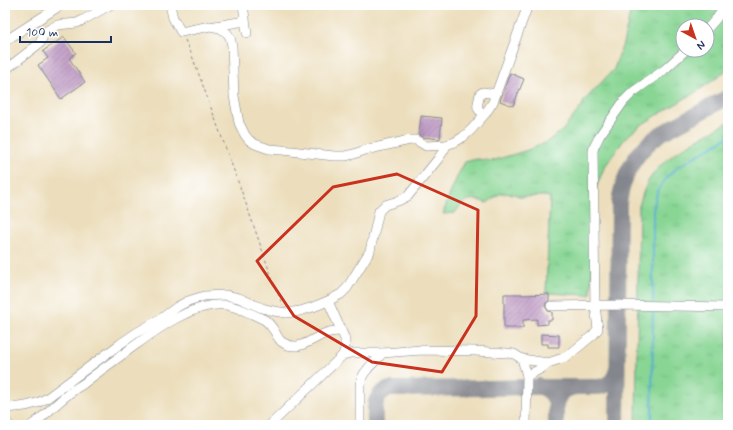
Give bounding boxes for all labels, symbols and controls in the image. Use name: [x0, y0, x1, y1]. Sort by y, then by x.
scale bar: [20, 18, 111, 44]
north arrow: [675, 18, 715, 58]
text: 100 m: [26, 25, 58, 41]
text: N: [693, 37, 708, 53]

